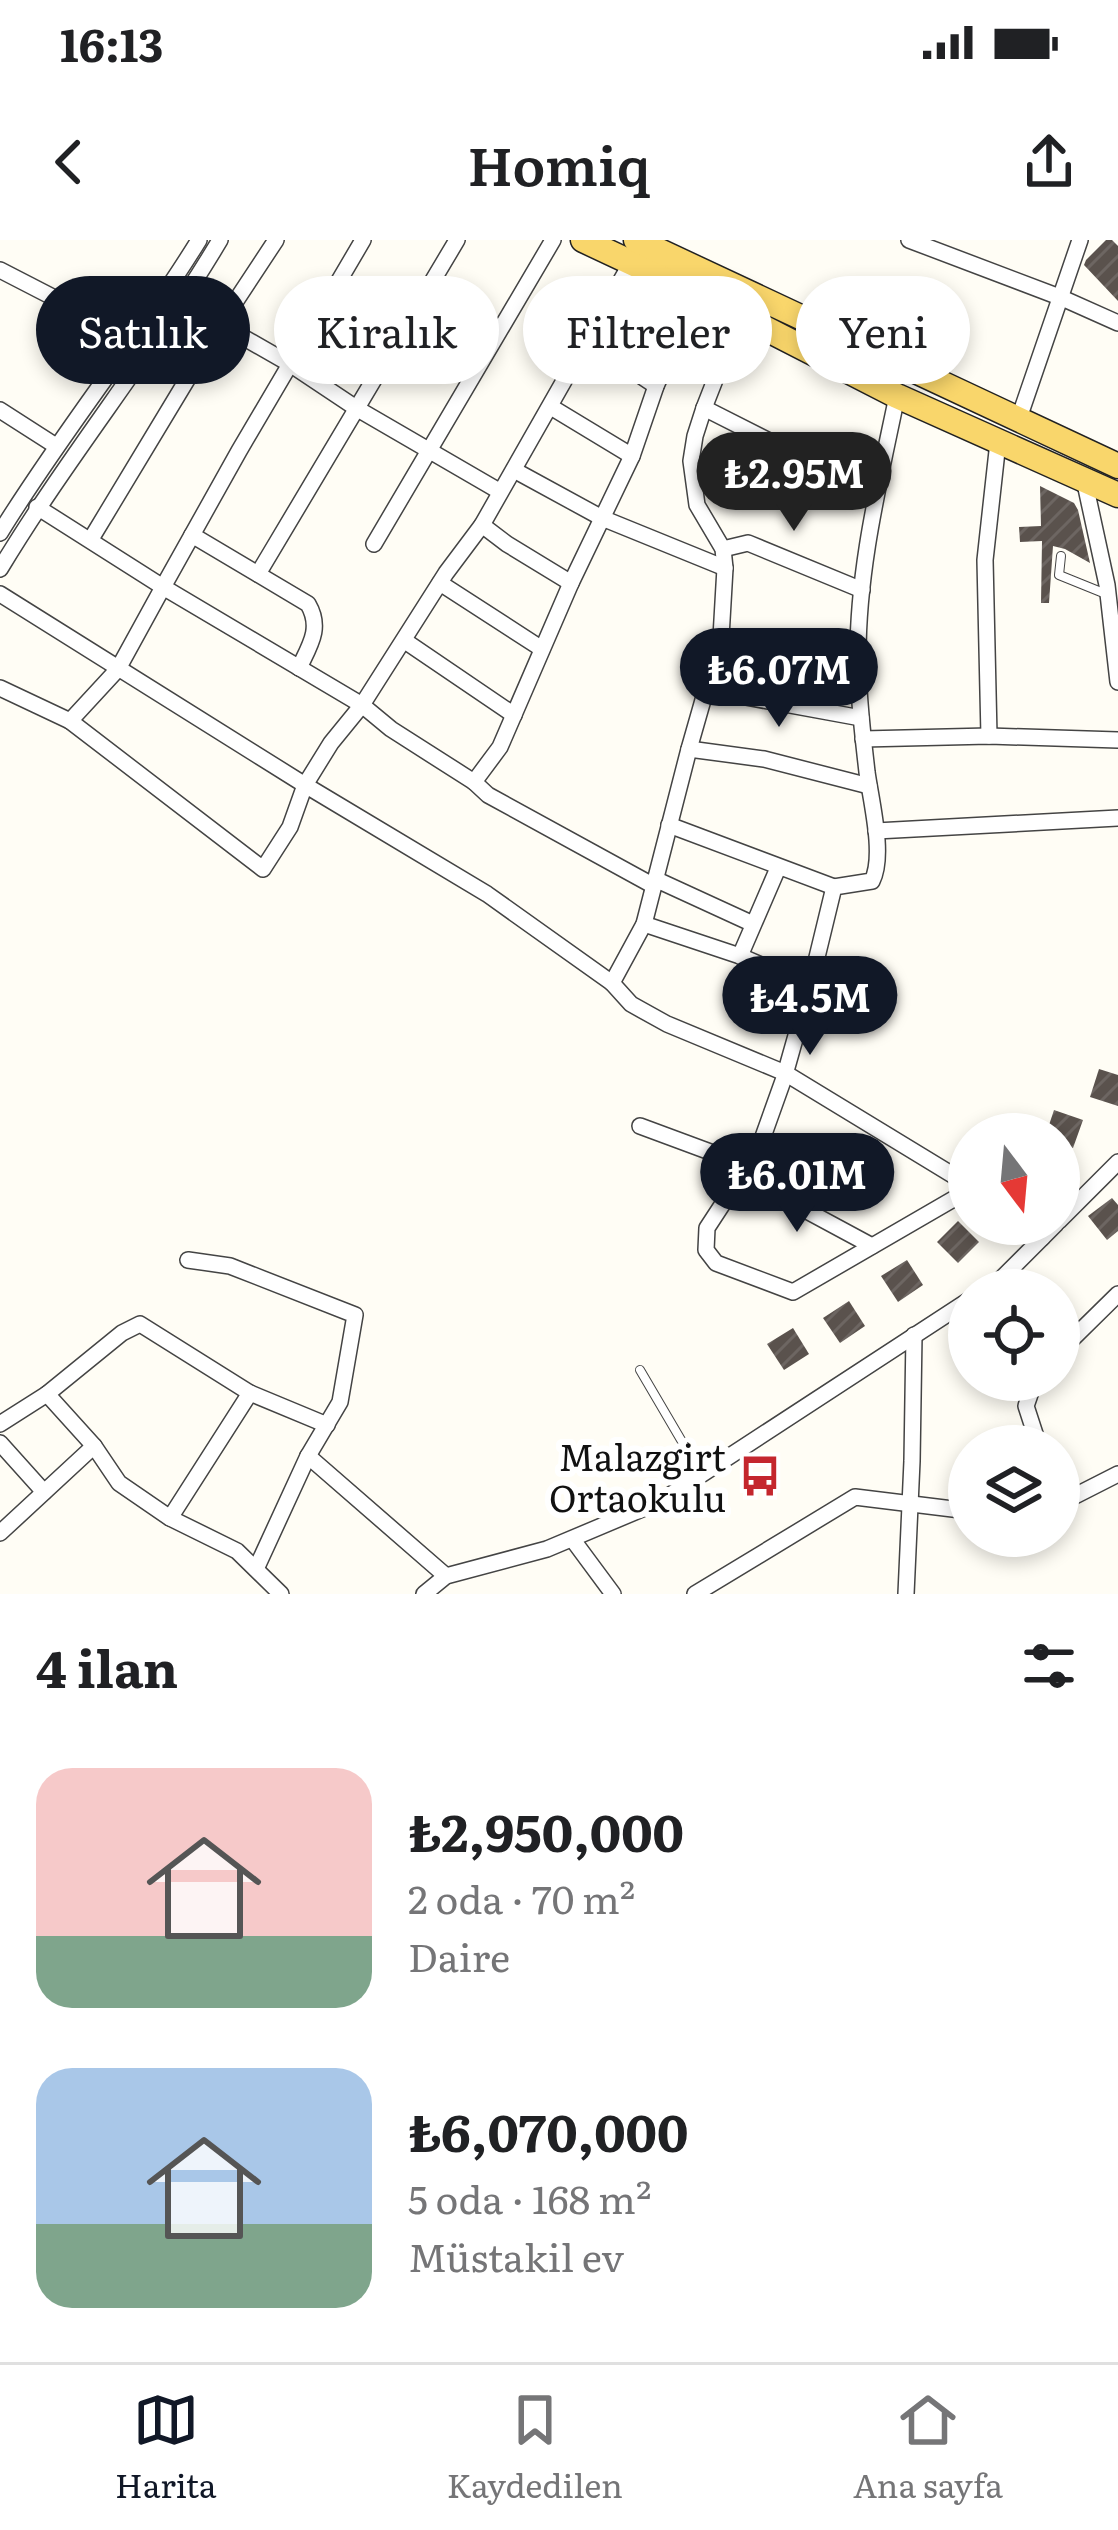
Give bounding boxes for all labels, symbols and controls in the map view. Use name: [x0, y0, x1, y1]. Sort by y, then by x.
text: 16:13: [60, 9, 163, 76]
text: Homiq: [467, 122, 651, 203]
icon: back: [36, 129, 102, 195]
icon: share: [1016, 129, 1082, 195]
chip: Satılık: [36, 276, 250, 384]
chip: Kiralık: [274, 276, 499, 384]
chip: Filtreler: [523, 276, 772, 384]
chip: Yeni: [796, 276, 970, 384]
pin: ₺2.95M: [696, 432, 892, 534]
text: ₺2.95M: [724, 442, 864, 500]
pin: ₺6.07M: [681, 628, 877, 730]
text: ₺6.07M: [707, 638, 851, 696]
pin: ₺4.5M: [726, 956, 894, 1058]
text: ₺4.5M: [749, 966, 871, 1024]
north arrow: [948, 1113, 1080, 1245]
map controls: [948, 1113, 1080, 1557]
pin: ₺6.01M: [699, 1133, 895, 1235]
text: ₺6.01M: [727, 1143, 867, 1201]
button: locate: [948, 1269, 1080, 1401]
button: layers: [948, 1425, 1080, 1557]
place label: Malazgirt Ortaokulu: [549, 1429, 726, 1523]
bus stop icon: Malazgirt Ortaokulu: [737, 1453, 783, 1499]
text: 4 ilan: [36, 1628, 178, 1704]
icon: filters: [1016, 1633, 1082, 1699]
text: ₺2,950,000: [408, 1792, 684, 1868]
icon: home: [132, 1816, 276, 1960]
text: 2 oda · 70 m²: [408, 1868, 635, 1926]
text: Daire: [408, 1926, 510, 1984]
text: ₺6,070,000: [408, 2092, 688, 2168]
icon: home: [132, 2116, 276, 2260]
text: 5 oda · 168 m²: [408, 2168, 651, 2226]
text: Müstakil ev: [408, 2226, 624, 2284]
tab: Harita: [115, 2387, 217, 2508]
tab: Kaydedilen: [447, 2387, 623, 2508]
tab: Ana sayfa: [853, 2387, 1003, 2508]

